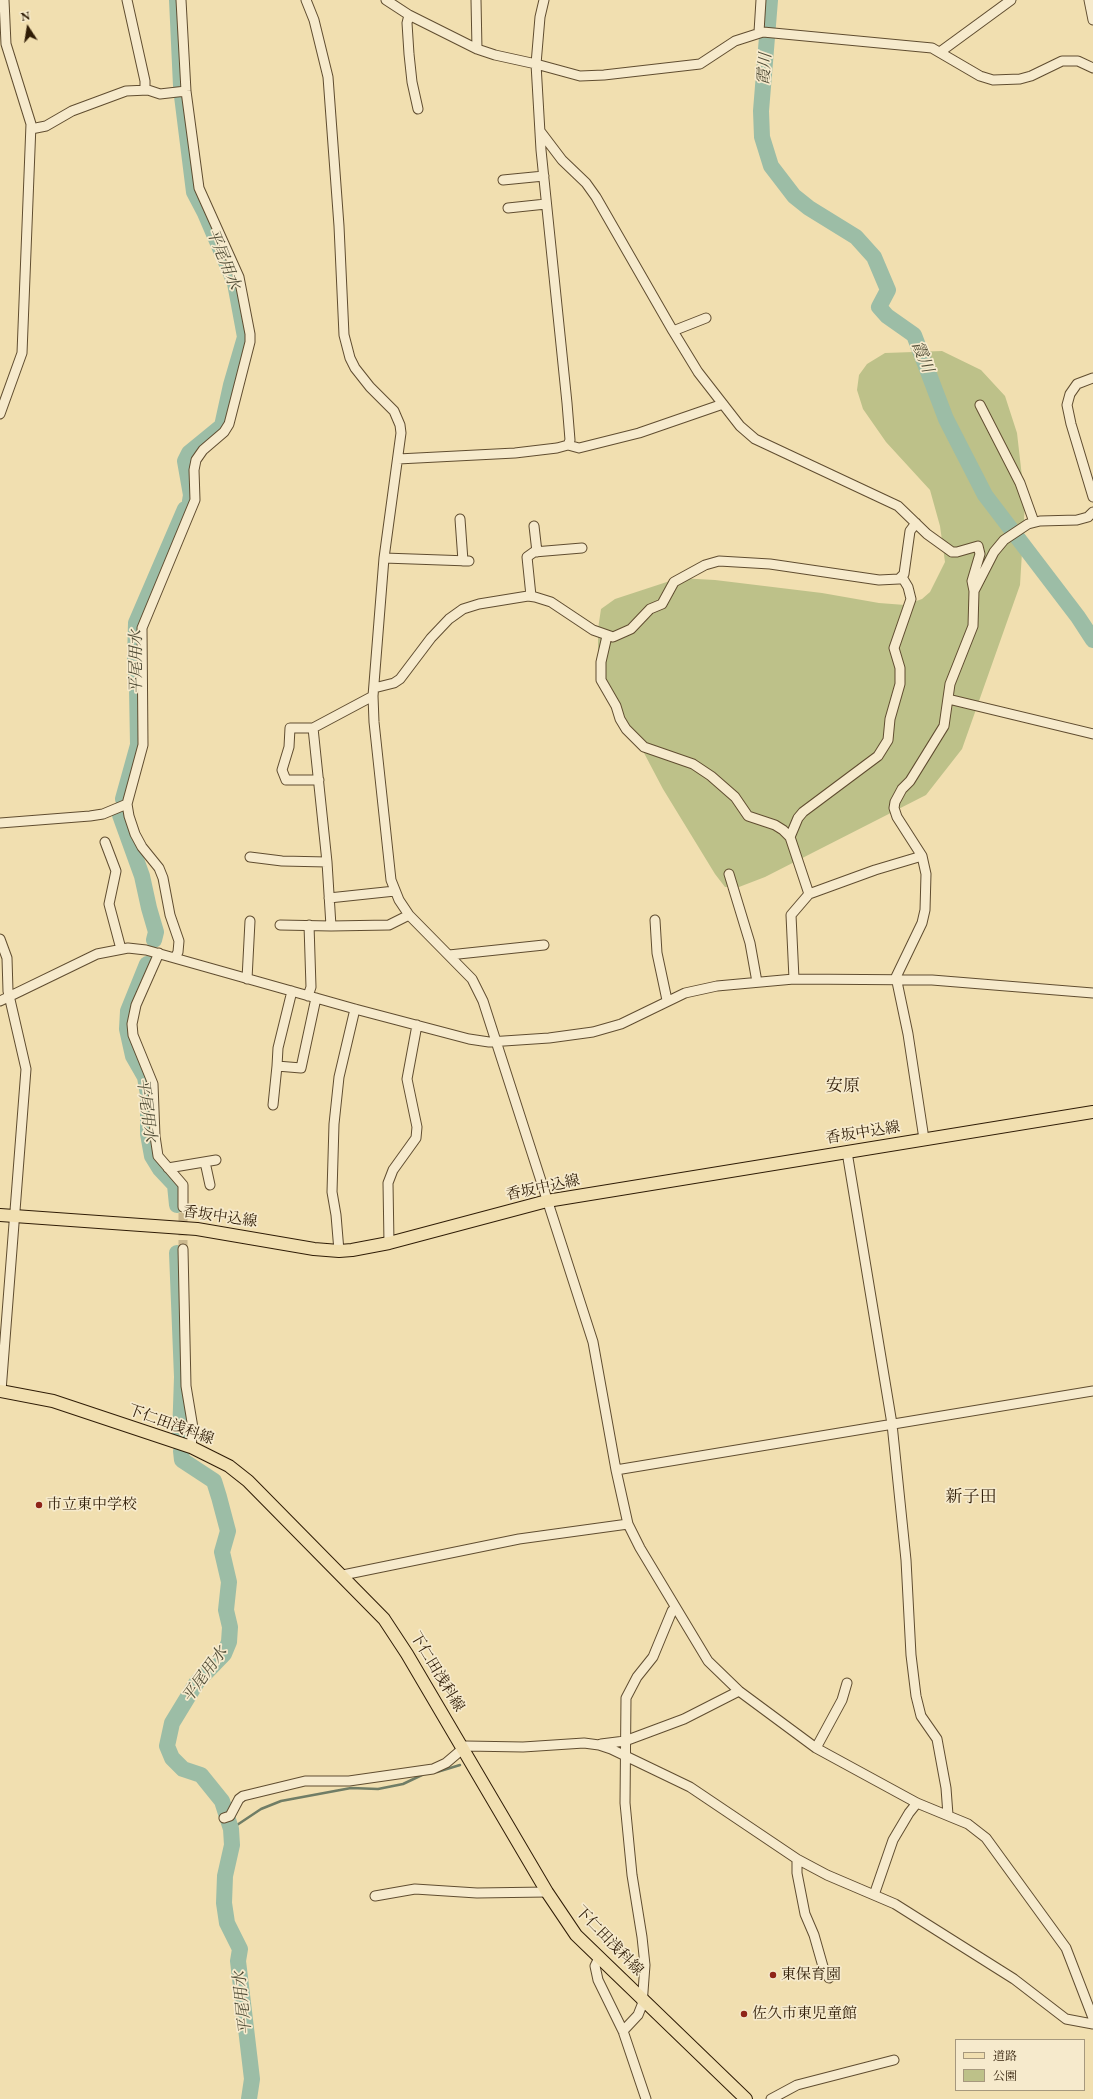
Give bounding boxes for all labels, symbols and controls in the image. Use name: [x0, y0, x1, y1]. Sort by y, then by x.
north arrow: [8, 8, 48, 48]
text: N: [20, 8, 31, 24]
water label: 霞川: [754, 52, 776, 86]
water label: 平尾用水: [202, 226, 244, 292]
water label: 霞川: [907, 339, 937, 375]
water label: 平尾用水: [127, 630, 147, 694]
district label: 安原: [826, 1076, 860, 1096]
water label: 平尾用水: [133, 1077, 159, 1143]
street label: 香坂中込線: [825, 1118, 901, 1148]
street label: 香坂中込線: [504, 1171, 582, 1205]
street label: 香坂中込線: [182, 1203, 258, 1231]
street label: 下仁田浅科線: [126, 1401, 216, 1449]
district label: 新子田: [946, 1487, 996, 1507]
place label: 市立東中学校: [47, 1496, 137, 1514]
marker: 市立東中学校: [34, 1500, 44, 1510]
street label: 下仁田浅科線: [406, 1629, 468, 1715]
water label: 平尾用水: [178, 1643, 232, 1707]
street label: 下仁田浅科線: [571, 1902, 647, 1980]
place label: 東保育園: [781, 1966, 841, 1984]
water label: 平尾用水: [230, 1970, 256, 2036]
marker: 東保育園: [768, 1970, 778, 1980]
place label: 佐久市東児童館: [752, 2005, 857, 2023]
marker: 佐久市東児童館: [739, 2009, 749, 2019]
legend: [955, 2039, 1085, 2091]
text: 道路: [993, 2048, 1017, 2064]
text: 公園: [993, 2068, 1017, 2084]

